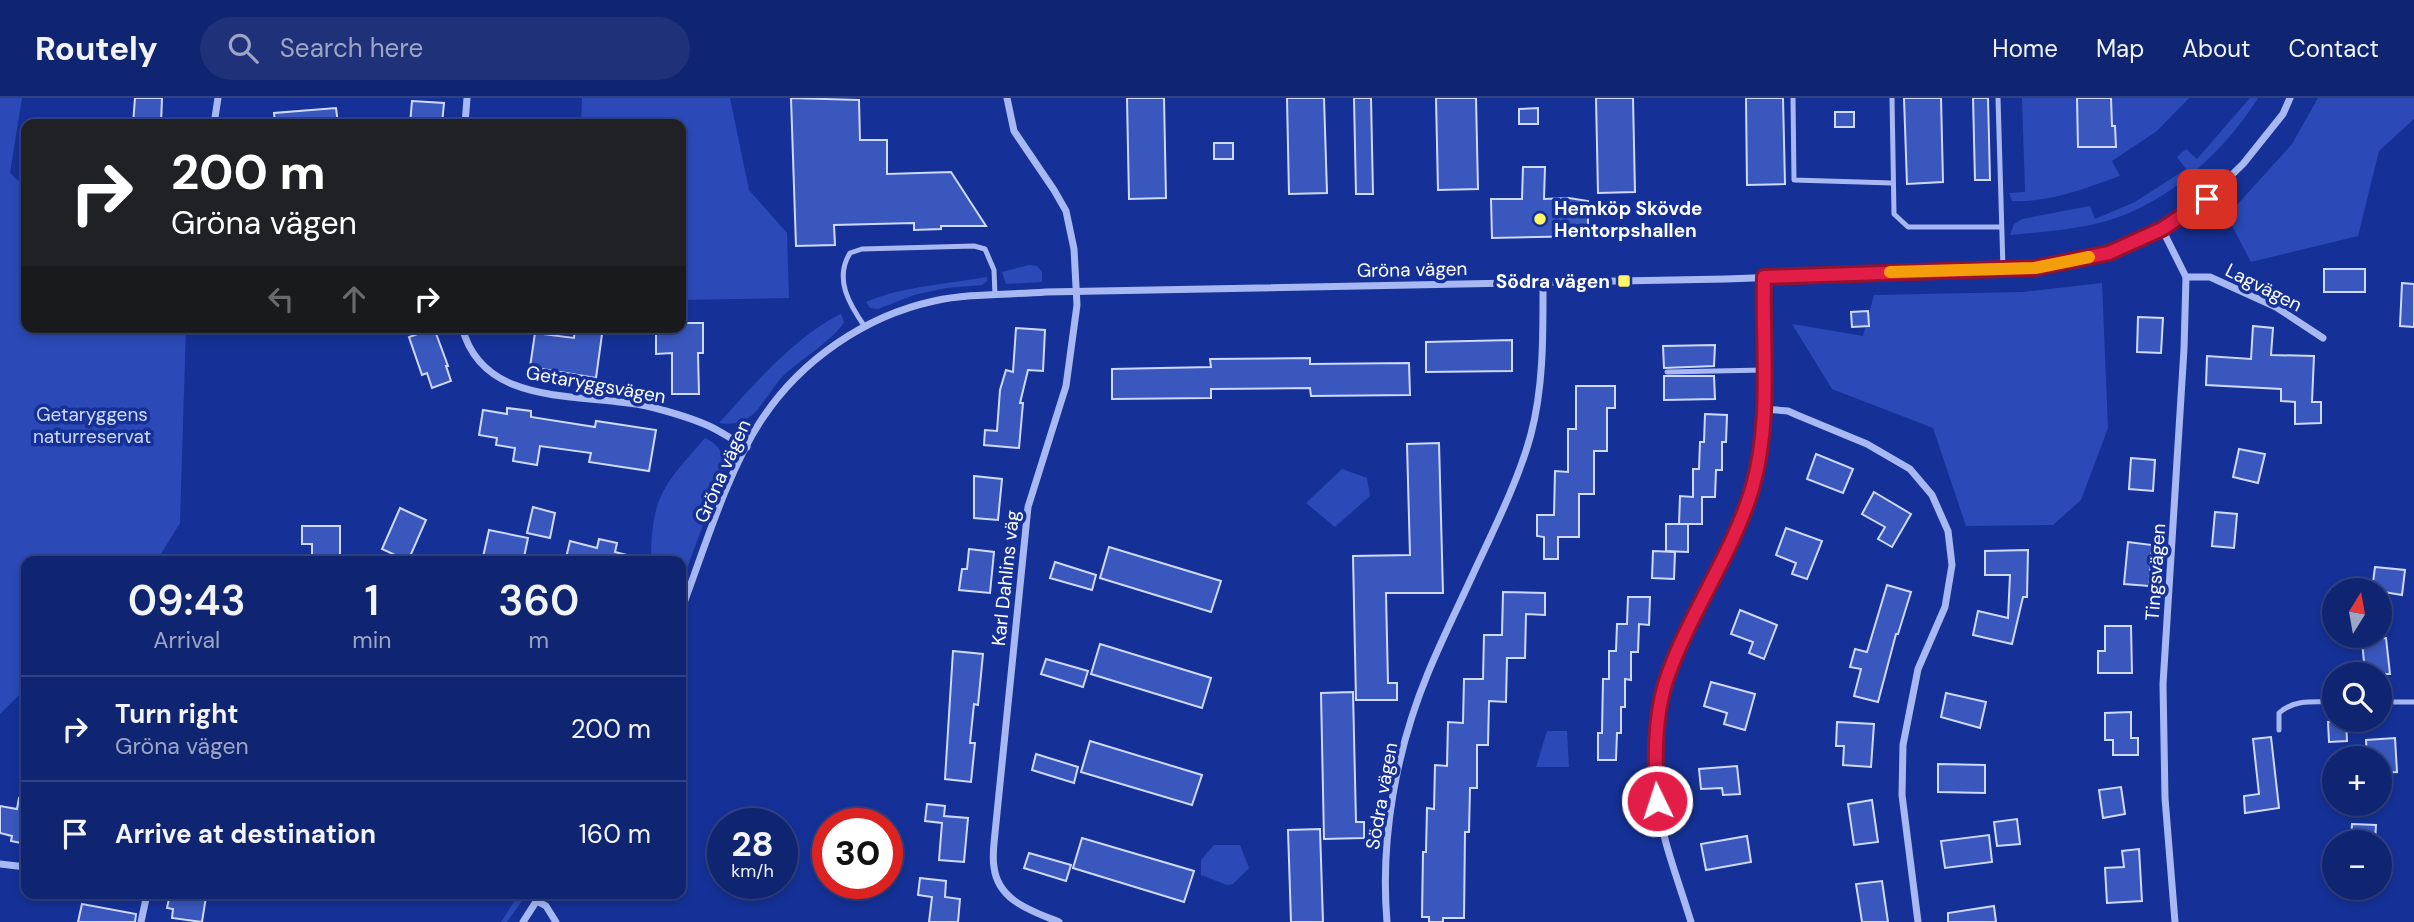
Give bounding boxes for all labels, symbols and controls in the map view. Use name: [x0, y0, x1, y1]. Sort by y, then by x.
search box: [200, 17, 690, 80]
text: Routely: [35, 27, 158, 70]
icon: search: [224, 29, 262, 67]
text: Search here: [280, 31, 423, 65]
text: Home: [1992, 33, 2058, 64]
text: Map: [2096, 33, 2144, 64]
text: About: [2182, 33, 2251, 64]
text: Contact: [2289, 33, 2379, 64]
text: 200 m: [171, 140, 326, 204]
icon: right: [56, 147, 147, 238]
pin: [2177, 169, 2237, 229]
icon: arrive: [2188, 180, 2226, 218]
place label: Hemköp Skövde Hentorpshallen: [1554, 196, 1703, 243]
text: Gröna vägen: [171, 202, 357, 244]
marker: Hemköp Skövde Hentorpshallen: [1532, 211, 1548, 227]
street label: Gröna vägen: [1357, 256, 1467, 283]
street label: Lagvägen: [2221, 258, 2306, 317]
place label: Södra vägen: [1496, 269, 1610, 294]
marker: Södra vägen: [1616, 273, 1632, 289]
icon: left: [262, 280, 300, 318]
icon: ahead: [335, 280, 373, 318]
icon: right: [408, 280, 446, 318]
street label: Getaryggsvägen: [524, 360, 668, 409]
park label: Getaryggens naturreservat: [33, 402, 151, 449]
street label: Gröna vägen: [689, 416, 756, 527]
street label: Karl Dahlins väg: [986, 509, 1025, 647]
street label: Tingsvägen: [2140, 523, 2171, 622]
text: 09:43: [128, 573, 246, 628]
text: 1: [365, 573, 379, 628]
text: 360: [498, 573, 579, 628]
north arrow: [2322, 578, 2392, 648]
map controls: [2322, 578, 2392, 900]
text: Arrival: [153, 625, 220, 655]
text: min: [352, 625, 392, 655]
text: m: [529, 625, 549, 655]
button: search: [2322, 662, 2392, 732]
text: Turn right: [115, 697, 239, 731]
icon: right: [56, 710, 94, 748]
text: 200 m: [571, 712, 651, 746]
text: Gröna vägen: [115, 731, 249, 761]
street label: Södra vägen: [1360, 741, 1403, 852]
button: +: [2322, 746, 2392, 816]
position arrow: [1620, 764, 1694, 838]
speed limit sign: 30: [812, 808, 903, 899]
icon: arrive: [56, 815, 94, 853]
text: Arrive at destination: [115, 817, 376, 851]
text: 160 m: [579, 817, 651, 851]
text: 28: [731, 821, 774, 867]
button: −: [2322, 830, 2392, 900]
text: km/h: [731, 859, 774, 883]

